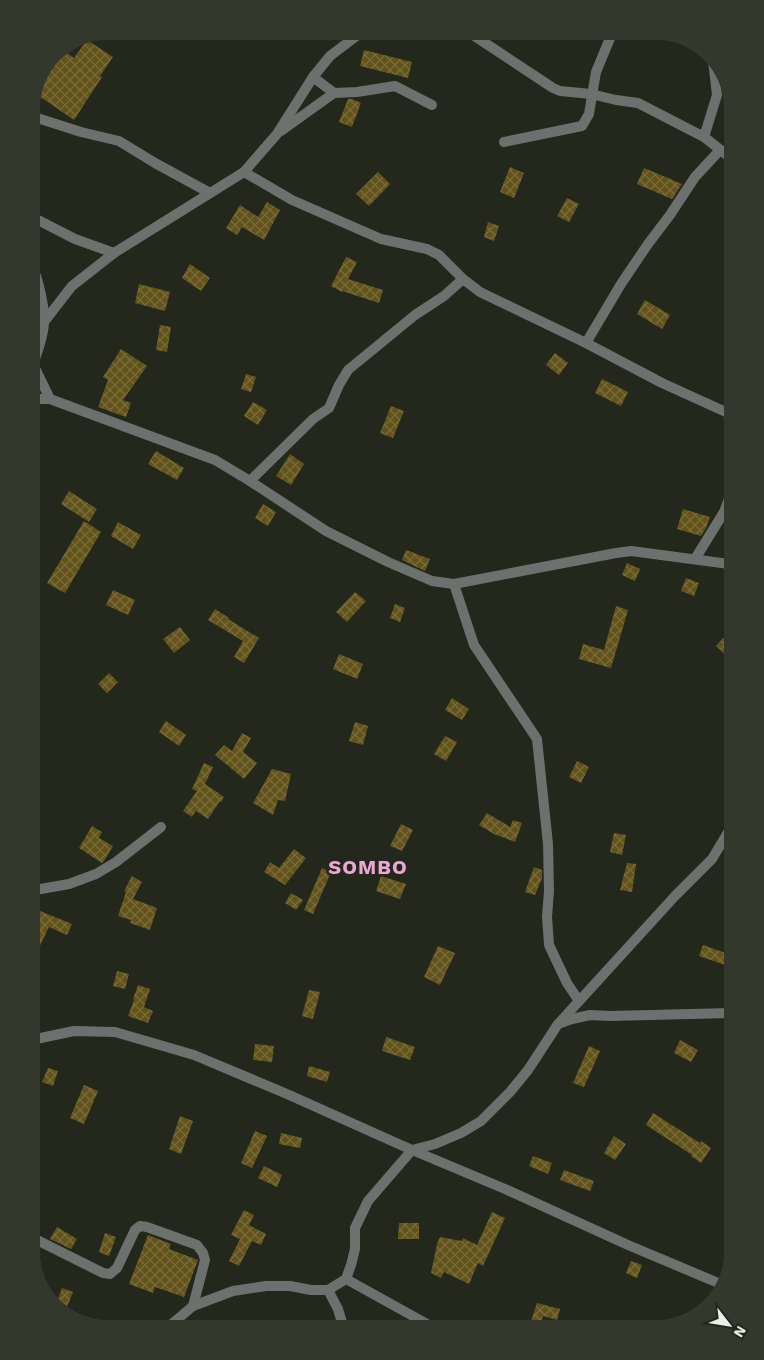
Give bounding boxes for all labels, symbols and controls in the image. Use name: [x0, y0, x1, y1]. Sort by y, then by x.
district label: SOMBO: [328, 855, 408, 879]
north arrow: [704, 1300, 754, 1350]
text: N: [731, 1323, 750, 1340]

